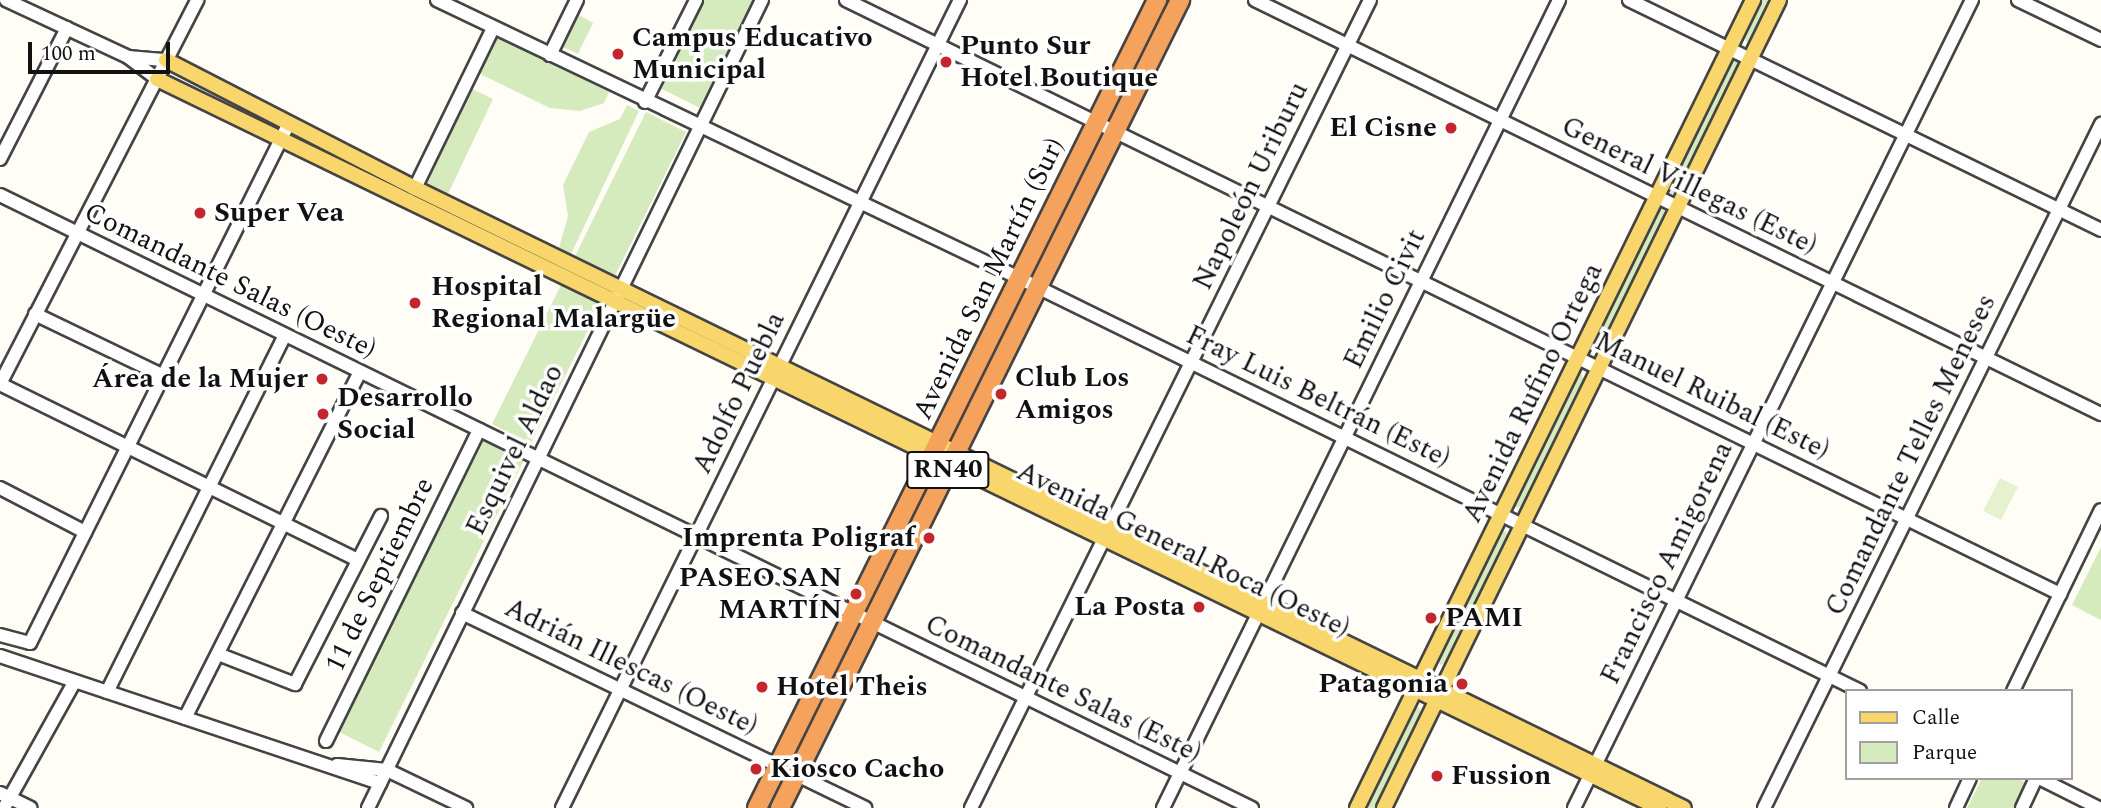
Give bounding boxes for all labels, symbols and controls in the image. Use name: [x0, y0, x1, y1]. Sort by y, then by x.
place label: Campus Educativo Municipal: [632, 21, 873, 87]
scale bar: [32, 28, 173, 72]
place label: Punto Sur Hotel Boutique: [960, 29, 1158, 95]
text: 100 m: [41, 38, 96, 70]
marker: Campus Educativo Municipal: [610, 46, 626, 62]
marker: Punto Sur Hotel Boutique: [938, 54, 954, 70]
street label: Napoleón Uriburu: [1186, 76, 1316, 296]
street label: General Villegas (Este): [1556, 110, 1822, 262]
place label: El Cisne: [1329, 111, 1437, 145]
marker: El Cisne: [1443, 120, 1459, 136]
street label: Avenida San Martín (Sur): [906, 133, 1072, 425]
street label: Comandante Salas (Oeste): [79, 196, 381, 366]
place label: Super Vea: [214, 196, 344, 230]
marker: Super Vea: [192, 205, 208, 221]
street label: Emilio Civit: [1337, 224, 1433, 374]
street label: Avenida Rufino Ortega: [1455, 258, 1611, 528]
place label: Hospital Regional Malargüe: [431, 270, 676, 336]
street label: Comandante Telles Meneses: [1818, 289, 2004, 621]
marker: Hospital Regional Malargüe: [405, 293, 425, 313]
street label: Adolfo Puebla: [685, 307, 793, 479]
street label: Fray Luis Beltrán (Este): [1180, 318, 1456, 476]
street label: Manuel Ruibal (Este): [1589, 325, 1835, 467]
street label: Esquivel Aldao: [459, 359, 571, 541]
place label: Club Los Amigos: [1015, 361, 1130, 427]
place label: Área de la Mujer: [92, 362, 308, 396]
marker: Área de la Mujer: [314, 371, 330, 387]
place label: Desarrollo Social: [337, 381, 473, 447]
marker: Club Los Amigos: [993, 386, 1009, 402]
marker: Desarrollo Social: [315, 406, 331, 422]
street label: Francisco Amigorena: [1594, 436, 1740, 690]
road number: RN40: [906, 447, 990, 492]
street label: Avenida General Roca (Oeste): [1011, 455, 1355, 645]
street label: 11 de Septiembre: [318, 472, 442, 678]
place label: Imprenta Poligraf: [682, 521, 915, 555]
marker: Imprenta Poligraf: [921, 530, 937, 546]
place label: PASEO SAN MARTÍN: [679, 561, 842, 627]
marker: PASEO SAN MARTÍN: [848, 586, 864, 602]
place label: La Posta: [1074, 590, 1185, 624]
street label: Adrián Illescas (Oeste): [499, 591, 763, 743]
marker: La Posta: [1191, 599, 1207, 615]
place label: PAMI: [1445, 601, 1523, 635]
street label: Comandante Salas (Este): [919, 607, 1207, 771]
marker: PAMI: [1423, 610, 1439, 626]
place label: Patagonia: [1318, 667, 1448, 701]
place label: Hotel Theis: [776, 670, 928, 704]
marker: Patagonia: [1454, 676, 1470, 692]
marker: Hotel Theis: [754, 679, 770, 695]
legend: [1846, 689, 2073, 780]
text: Calle: [1912, 702, 1960, 734]
text: Parque: [1912, 737, 1977, 769]
place label: Kiosco Cacho: [770, 752, 944, 786]
place label: Fussion: [1451, 759, 1551, 793]
marker: Kiosco Cacho: [748, 761, 764, 777]
marker: Fussion: [1429, 768, 1445, 784]

